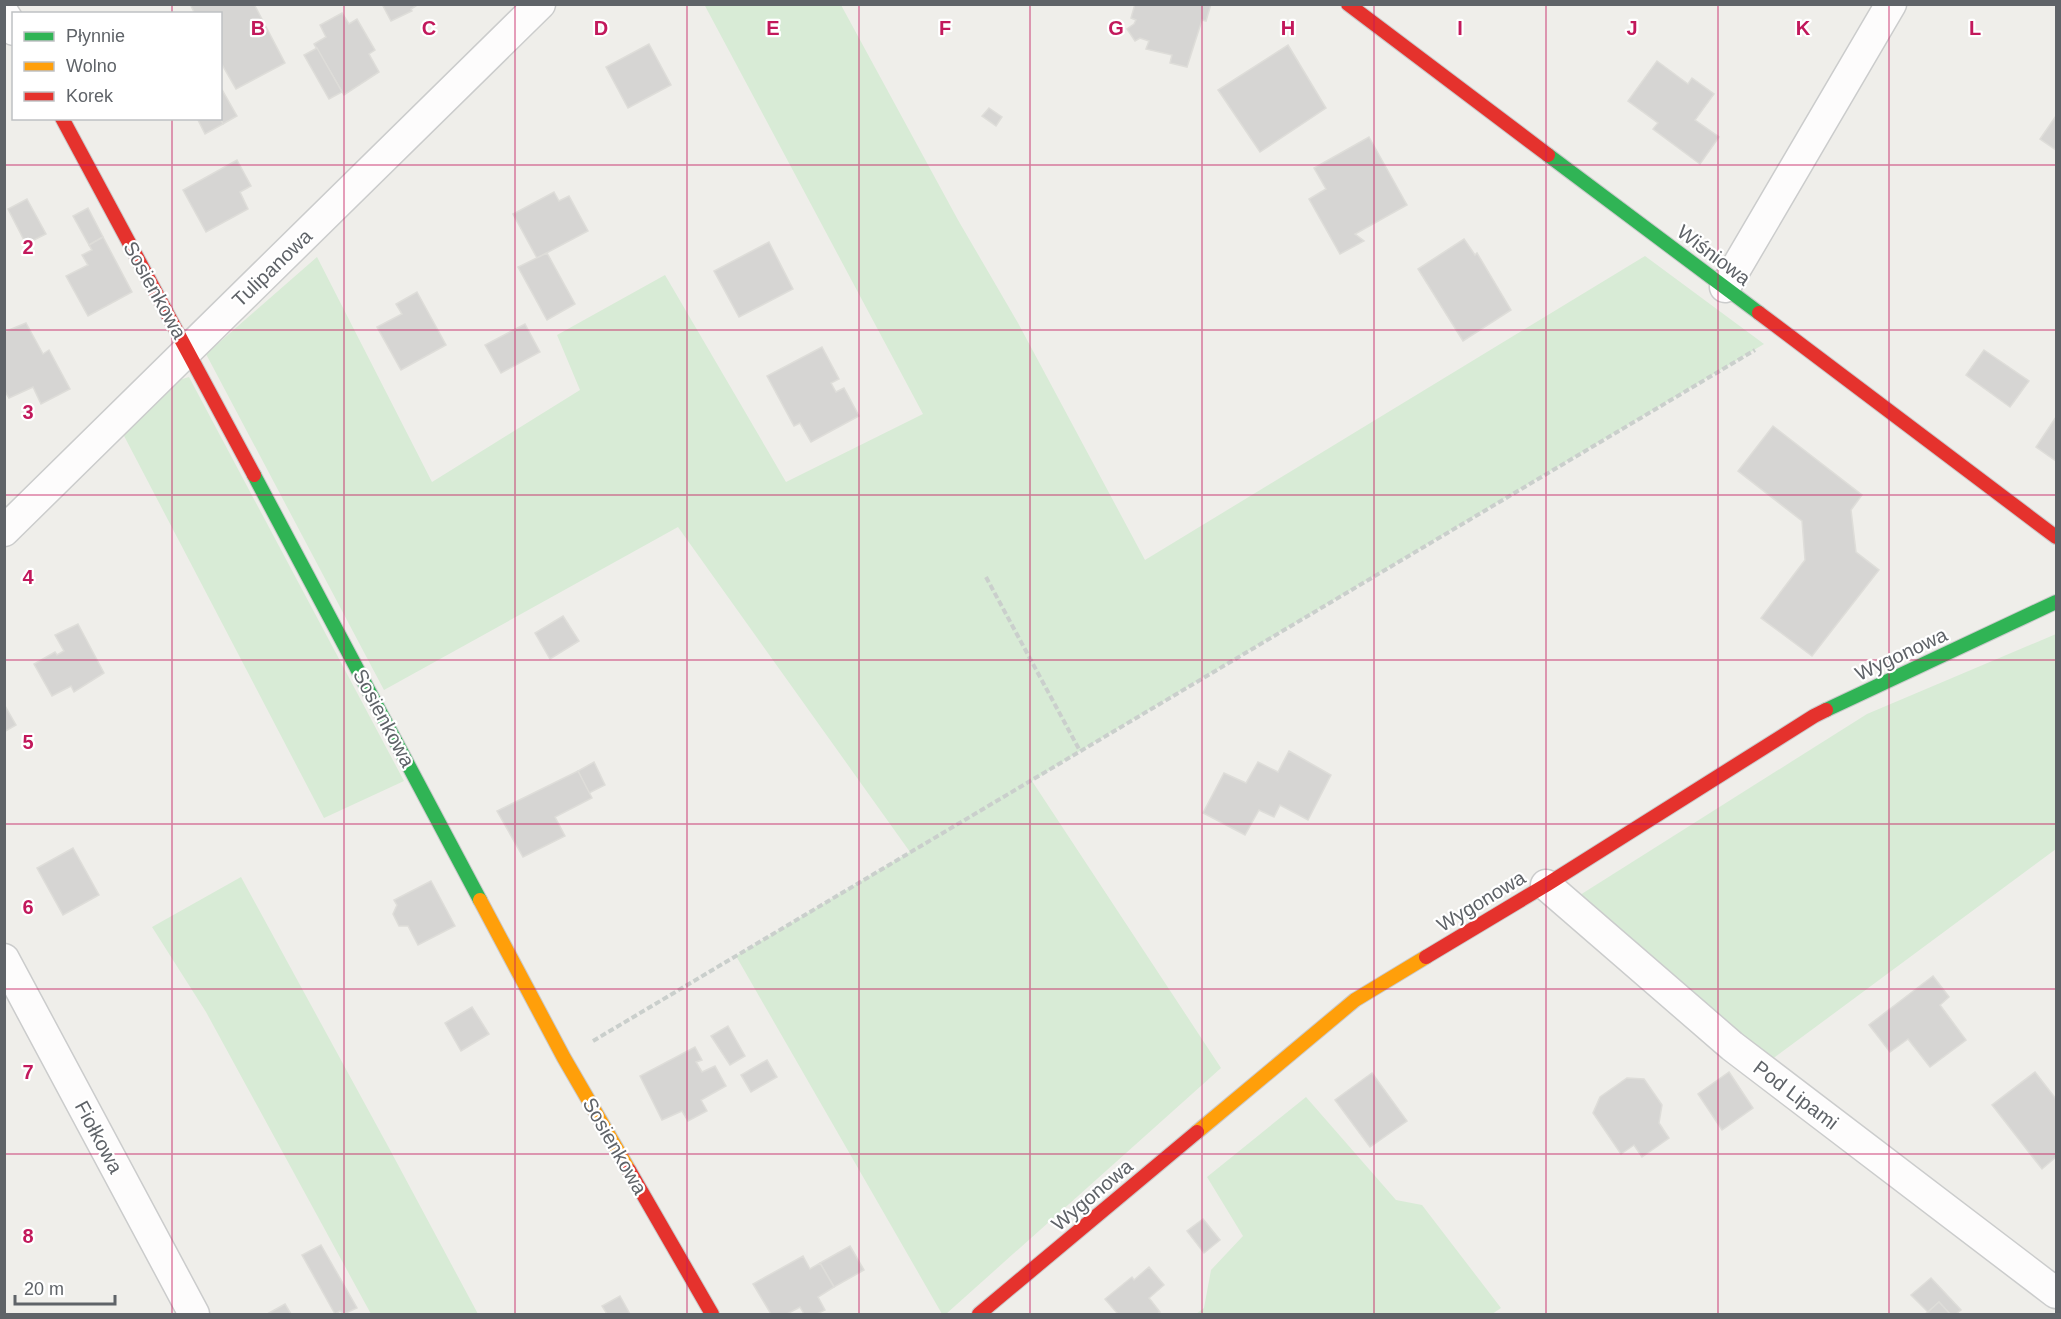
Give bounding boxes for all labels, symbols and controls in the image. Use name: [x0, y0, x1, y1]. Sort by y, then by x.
legend: [12, 12, 222, 120]
text: B: [251, 17, 265, 39]
text: C: [422, 17, 436, 39]
text: D: [594, 17, 608, 39]
text: E: [766, 17, 780, 39]
text: F: [939, 17, 951, 39]
text: G: [1108, 17, 1124, 39]
text: H: [1281, 17, 1295, 39]
text: I: [1457, 17, 1463, 39]
text: J: [1626, 17, 1638, 39]
text: K: [1796, 17, 1811, 39]
text: L: [1969, 17, 1981, 39]
text: Płynnie: [66, 26, 125, 46]
text: Wolno: [66, 56, 117, 76]
text: Korek: [66, 86, 114, 106]
street label: Wiśniowa: [1673, 220, 1755, 290]
street label: Tulipanowa: [228, 224, 317, 311]
text: 2: [22, 236, 34, 258]
street label: Sosienkowa: [119, 238, 191, 343]
text: 3: [22, 401, 34, 423]
text: 4: [22, 566, 34, 588]
street label: Wygonowa: [1852, 623, 1951, 685]
street label: Sosienkowa: [349, 665, 419, 772]
text: 5: [22, 731, 34, 753]
street label: Wygonowa: [1433, 866, 1530, 936]
text: 6: [22, 896, 34, 918]
street label: Pod Lipami: [1749, 1056, 1843, 1134]
text: 7: [22, 1061, 34, 1083]
street label: Sosienkowa: [579, 1094, 652, 1199]
street label: Fiołkowa: [71, 1097, 128, 1178]
street label: Wygonowa: [1047, 1154, 1138, 1235]
text: 8: [22, 1225, 34, 1247]
scale bar: [15, 1268, 116, 1306]
text: 20 m: [24, 1279, 64, 1299]

